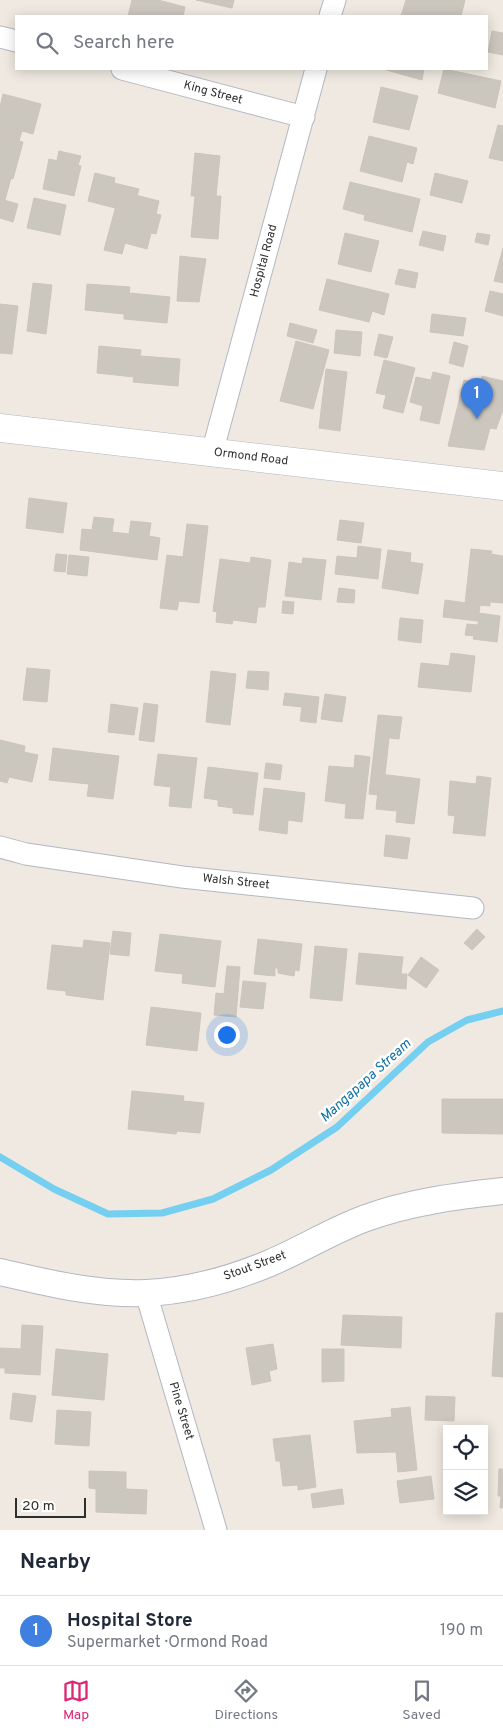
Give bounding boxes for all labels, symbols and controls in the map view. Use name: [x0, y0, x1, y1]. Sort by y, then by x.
search box: [15, 15, 488, 70]
icon: search: [33, 29, 61, 57]
text: Search here: [73, 31, 175, 55]
street label: King Street: [182, 77, 244, 109]
street label: Hospital Road: [247, 223, 281, 299]
pin: 1: [461, 378, 493, 419]
street label: Ormond Road: [213, 445, 289, 469]
street label: Walsh Street: [202, 871, 270, 893]
your location: [214, 1022, 240, 1048]
water label: Mangapapa Stream: [317, 1035, 415, 1126]
street label: Stout Street: [222, 1247, 288, 1285]
street label: Pine Street: [165, 1380, 197, 1442]
map controls: [443, 1425, 488, 1515]
button: locate: [443, 1425, 488, 1470]
button: layers: [443, 1470, 488, 1515]
scale bar: [15, 1495, 86, 1518]
text: 20 m: [22, 1498, 55, 1515]
text: Nearby: [20, 1549, 91, 1576]
text: Hospital Store: [67, 1609, 193, 1633]
text: 1: [33, 1621, 39, 1641]
text: 190 m: [440, 1621, 483, 1641]
text: Supermarket · Ormond Road: [67, 1633, 268, 1653]
tab: Map: [62, 1677, 90, 1724]
tab: Directions: [214, 1677, 278, 1724]
tab: Saved: [402, 1677, 441, 1724]

